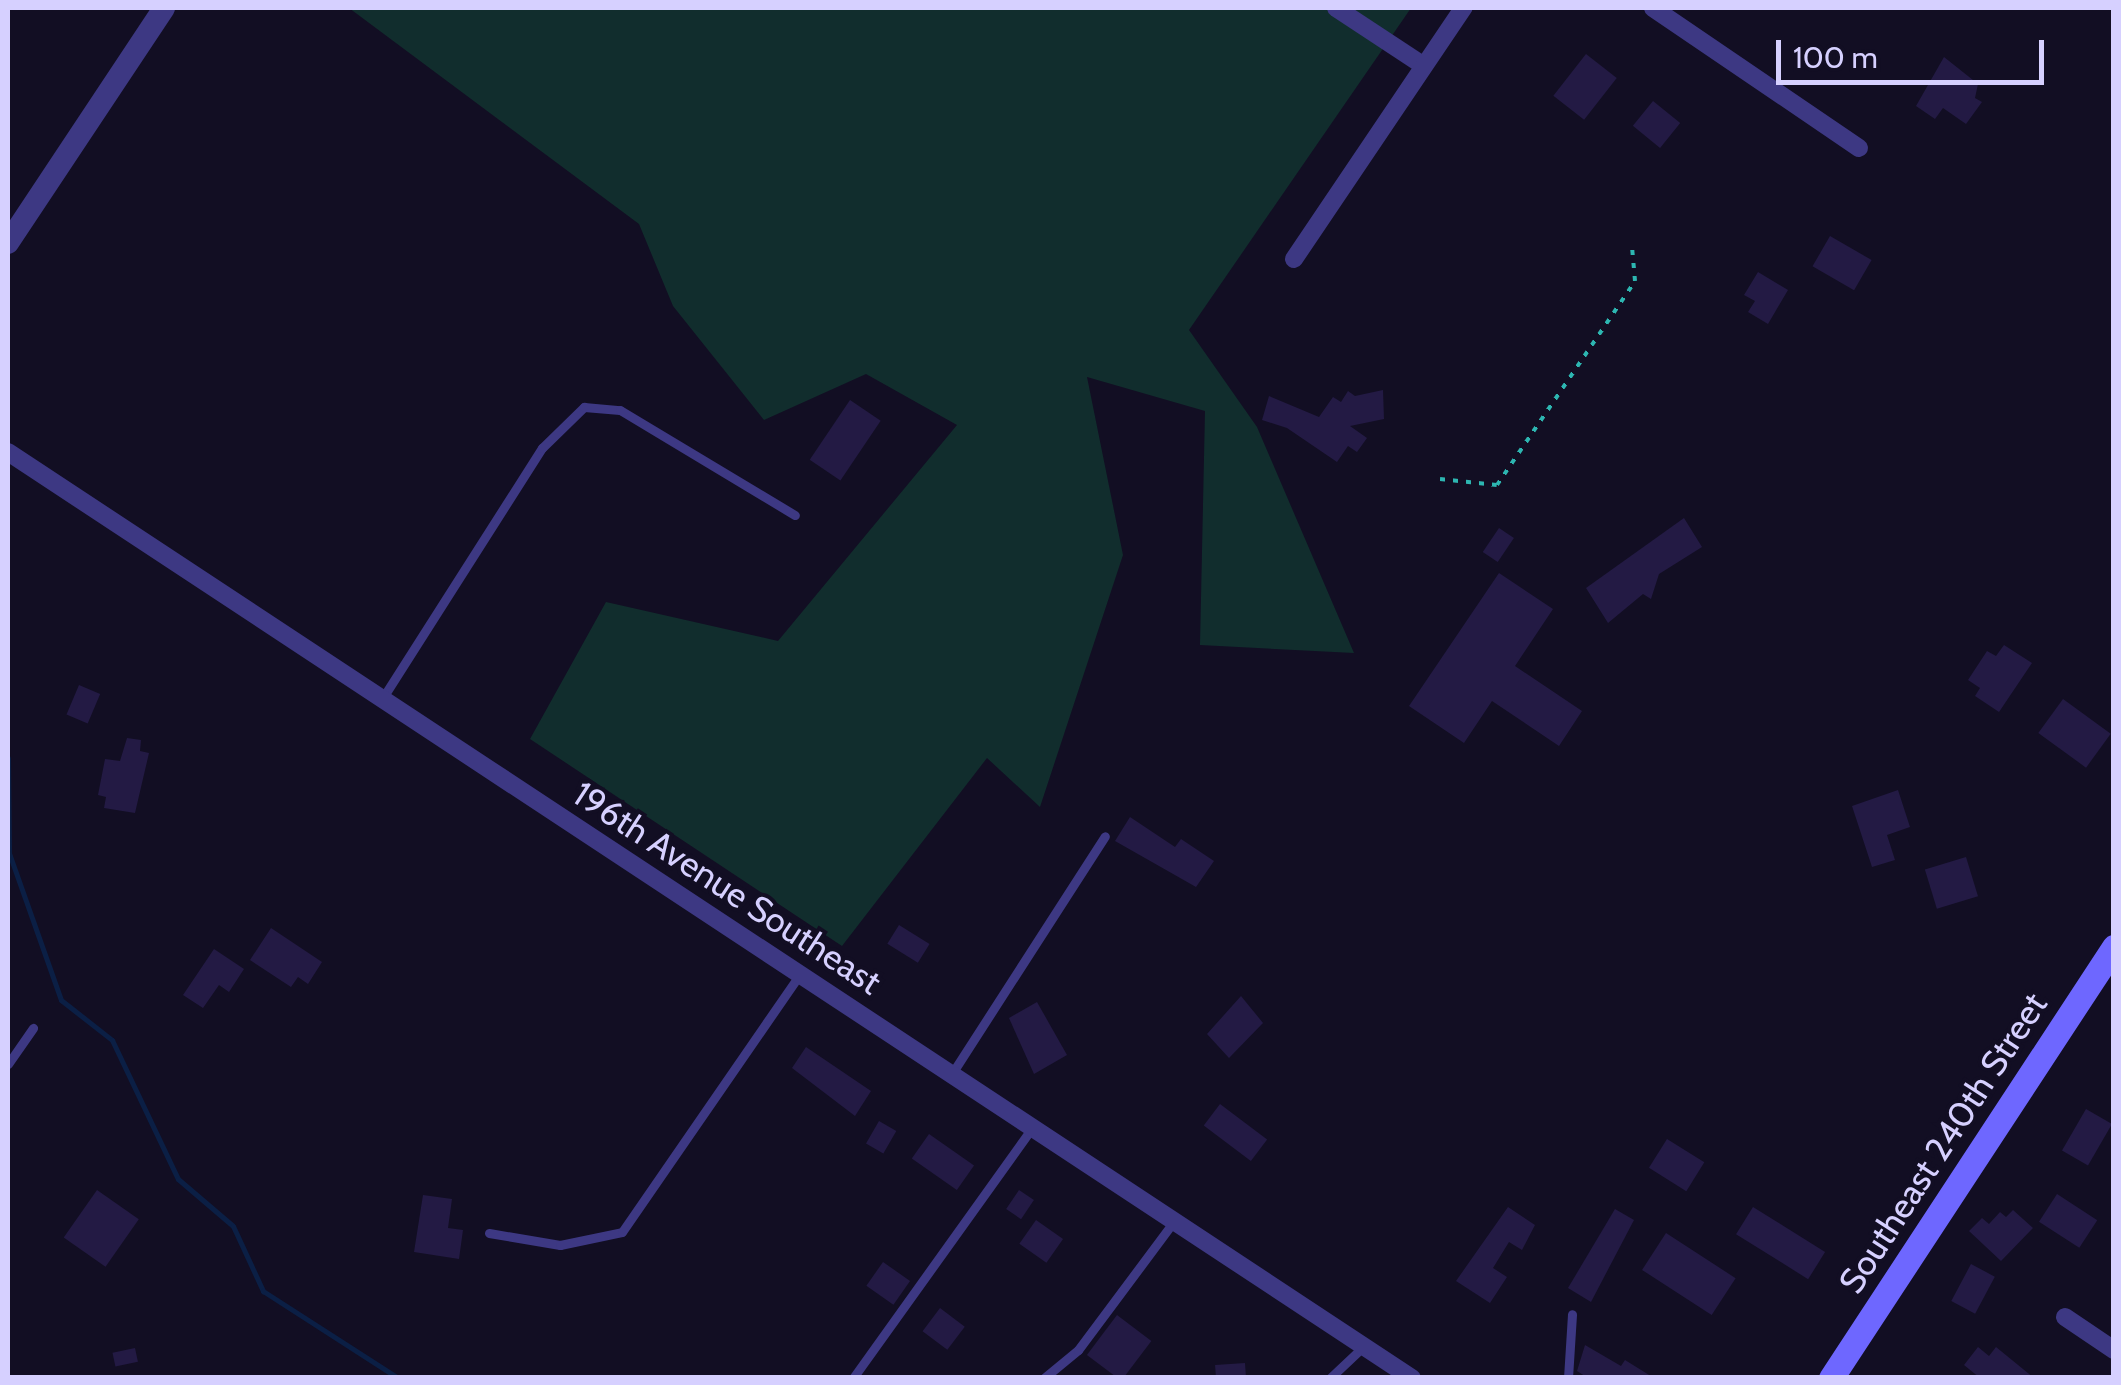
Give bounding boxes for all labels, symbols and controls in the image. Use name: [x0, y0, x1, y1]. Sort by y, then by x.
scale bar: [1781, 20, 2048, 82]
text: 100 m: [1793, 39, 1878, 76]
street label: 196th Avenue Southeast: [565, 773, 889, 1003]
street label: Southeast 240th Street: [1830, 985, 2056, 1301]

